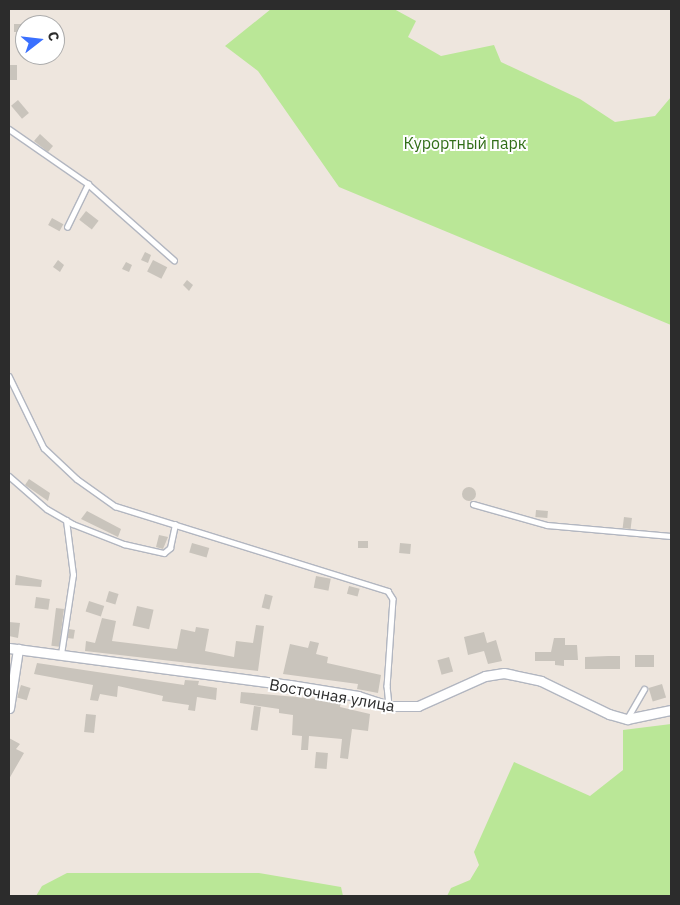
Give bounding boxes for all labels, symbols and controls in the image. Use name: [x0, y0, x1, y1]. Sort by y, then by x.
north arrow: [15, 15, 65, 65]
text: С: [44, 29, 63, 43]
park label: Курортный парк: [403, 133, 527, 153]
street label: Восточная улица: [268, 675, 396, 715]

